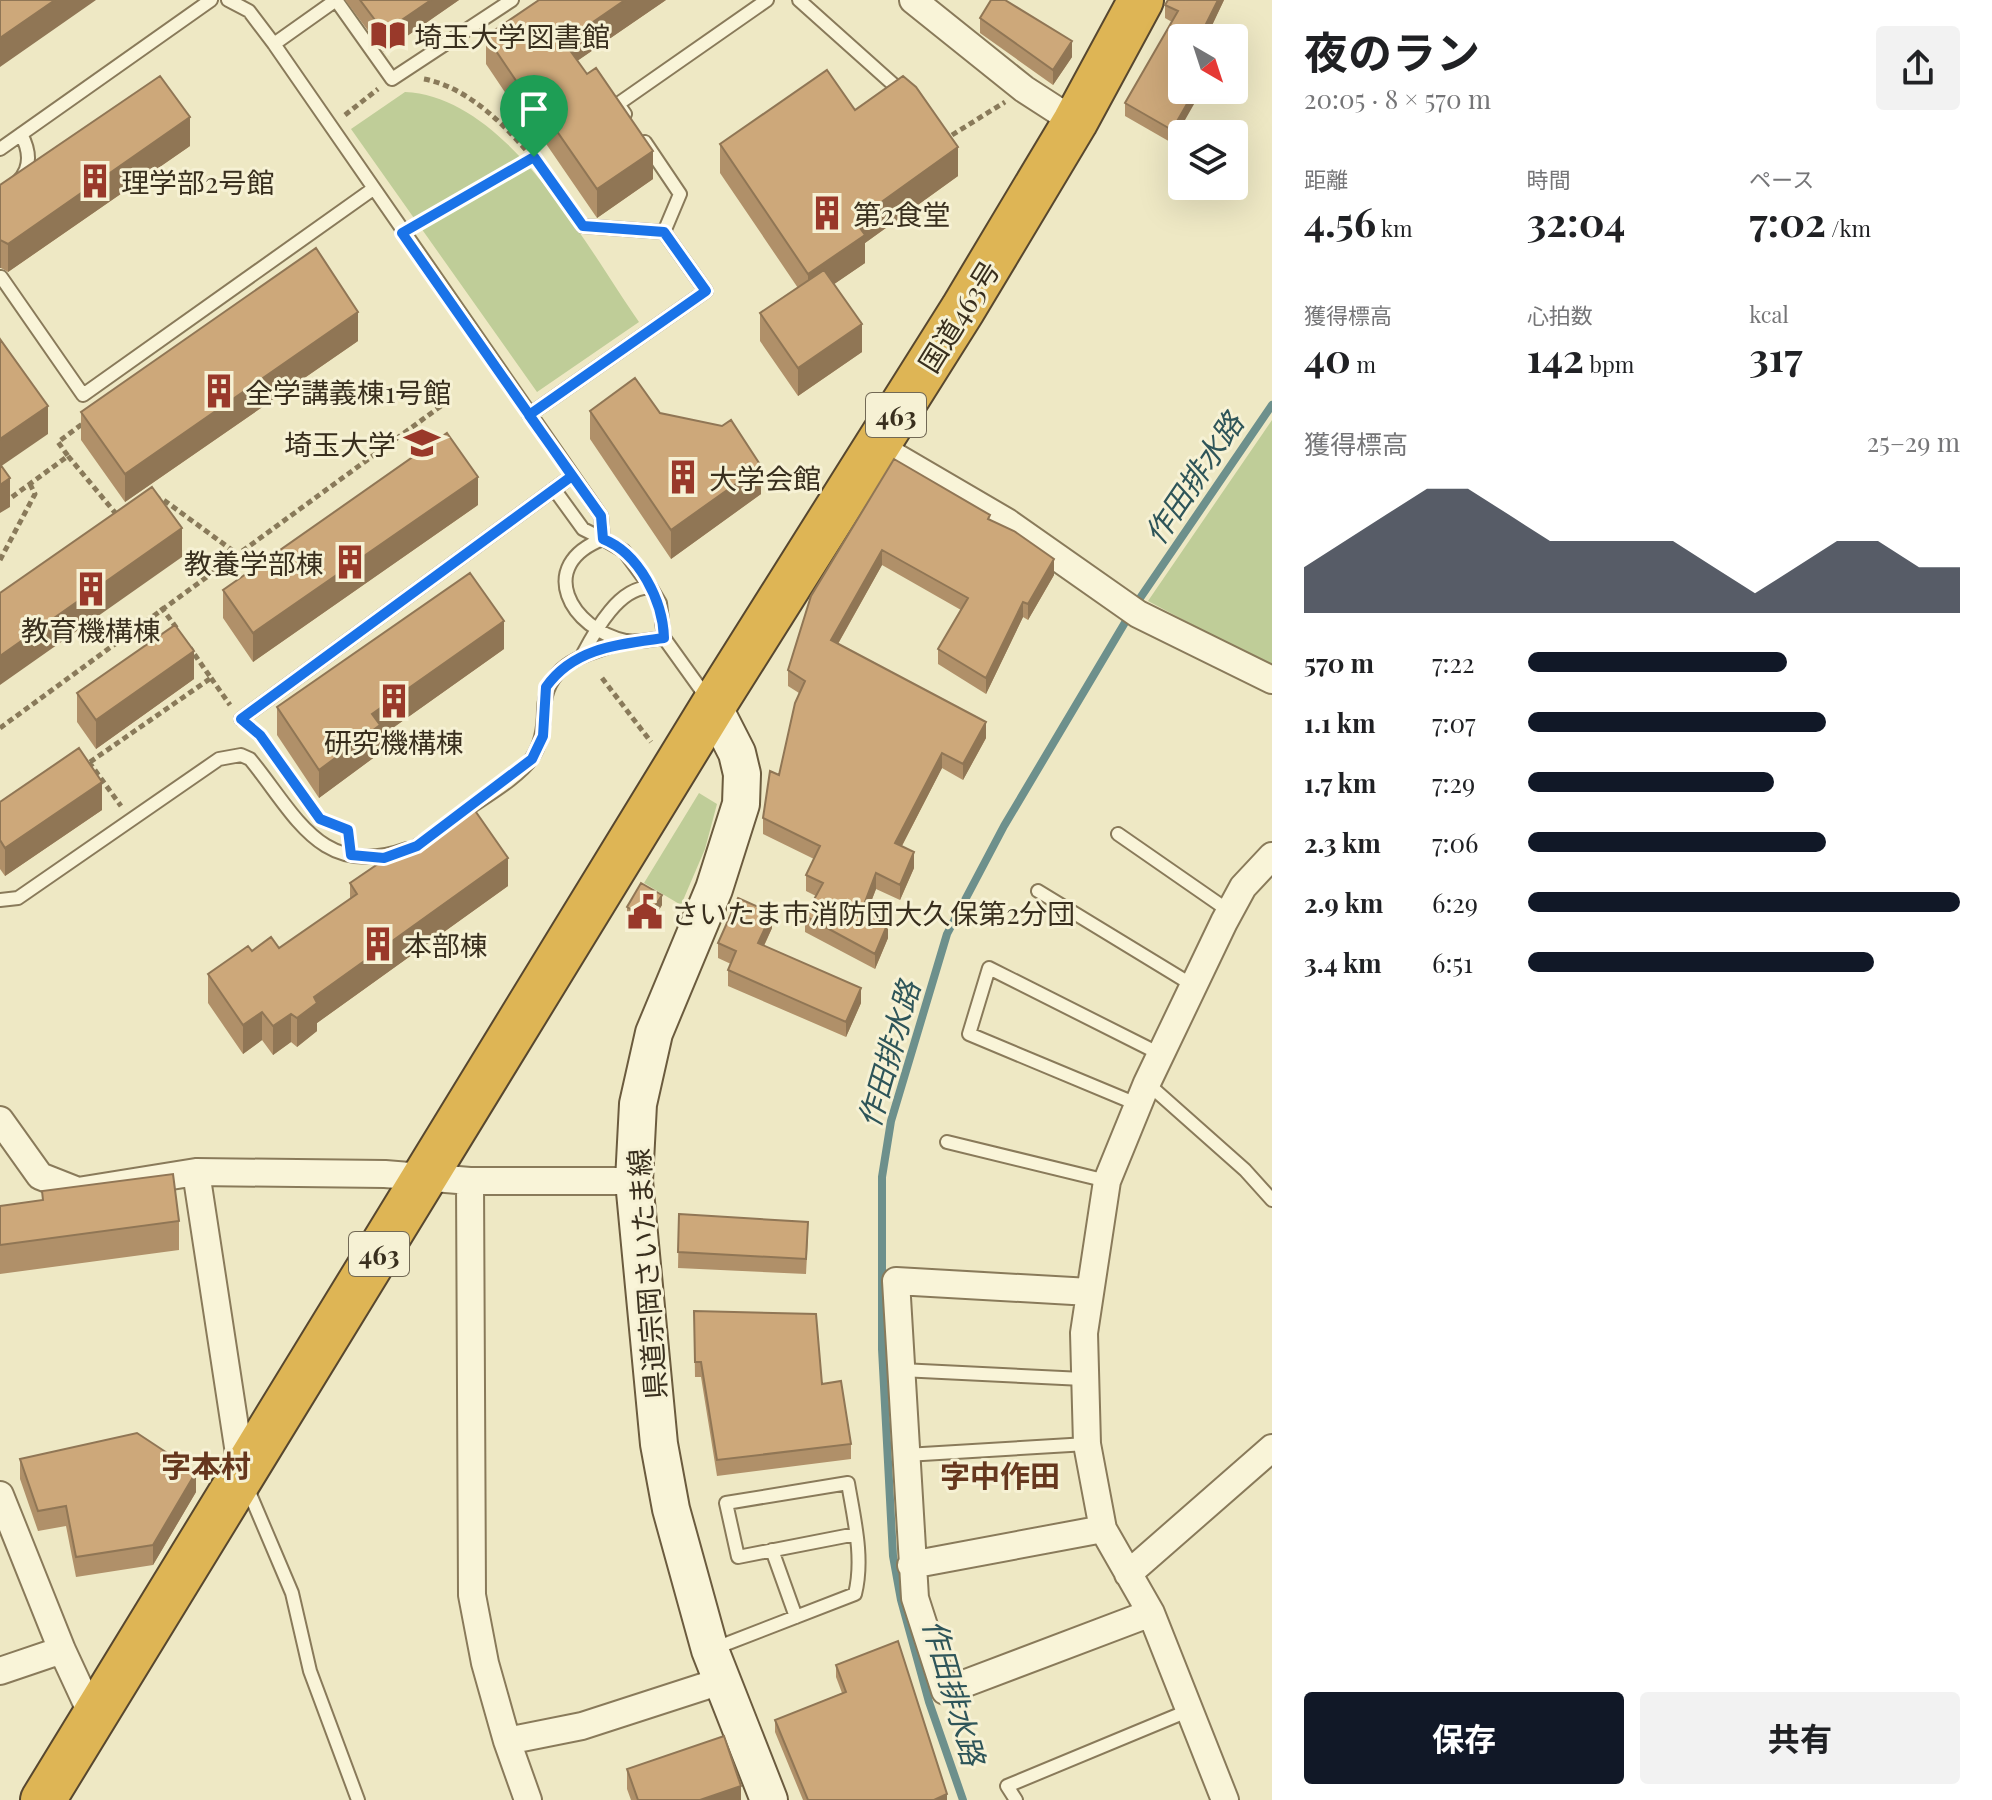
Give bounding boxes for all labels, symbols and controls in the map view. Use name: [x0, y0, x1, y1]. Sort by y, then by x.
library icon: 埼玉大学図書館: [369, 16, 407, 54]
place label: 埼玉大学図書館: [414, 17, 610, 54]
text: 夜のラン: [1304, 21, 1480, 80]
north arrow: [1168, 24, 1248, 104]
map controls: [1168, 24, 1248, 200]
button: share: [1876, 26, 1960, 110]
pin: [500, 75, 568, 157]
text: 20:05 · 8 × 570 m: [1304, 81, 1491, 116]
icon: arrive: [512, 87, 556, 131]
button: layers: [1168, 120, 1248, 200]
building icon: 理学部2号館: [76, 162, 114, 200]
place label: 理学部2号館: [121, 163, 274, 200]
text: 距離: [1304, 164, 1348, 194]
text: 時間: [1527, 164, 1571, 194]
text: ペース: [1749, 164, 1814, 194]
building icon: 第2食堂: [808, 194, 846, 232]
text: 4.56: [1304, 194, 1376, 247]
text: 32:04: [1527, 194, 1625, 247]
text: 7:02: [1749, 194, 1826, 247]
place label: 第2食堂: [853, 195, 950, 232]
text: km: [1376, 213, 1413, 243]
text: /km: [1826, 213, 1871, 243]
street label: 国道463号: [909, 253, 1007, 379]
text: kcal: [1749, 299, 1789, 329]
text: 獲得標高: [1304, 300, 1392, 330]
text: 心拍数: [1527, 300, 1593, 330]
text: 317: [1749, 329, 1802, 382]
text: 40: [1304, 330, 1351, 383]
text: 142: [1527, 330, 1584, 383]
text: m: [1351, 349, 1376, 379]
text: bpm: [1584, 349, 1634, 379]
building icon: 全学講義棟1号館: [200, 372, 238, 410]
place label: 全学講義棟1号館: [245, 373, 451, 410]
road number: 463: [866, 393, 926, 437]
water label: 作田排水路: [1134, 402, 1253, 551]
school or university icon: 埼玉大学: [403, 424, 441, 462]
text: 25–29 m: [1867, 424, 1960, 459]
place label: 埼玉大学: [284, 425, 396, 462]
text: 獲得標高: [1304, 426, 1408, 461]
building icon: 大学会館: [664, 458, 702, 496]
place label: 大学会館: [709, 459, 821, 496]
building icon: 教養学部棟: [331, 543, 369, 581]
place label: 教養学部棟: [184, 544, 324, 581]
building icon: 教育機構棟: [72, 570, 110, 608]
place label: 教育機構棟: [21, 611, 161, 648]
text: 570 m: [1304, 645, 1374, 680]
text: 7:22: [1432, 645, 1474, 680]
building icon: 研究機構棟: [375, 682, 413, 720]
text: 1.1 km: [1304, 705, 1375, 740]
text: 7:07: [1432, 705, 1476, 740]
place label: 研究機構棟: [324, 723, 464, 760]
text: 1.7 km: [1304, 765, 1376, 800]
text: 7:29: [1432, 765, 1475, 800]
text: 2.3 km: [1304, 825, 1381, 860]
text: 7:06: [1432, 825, 1479, 860]
text: 2.9 km: [1304, 885, 1383, 920]
text: 6:29: [1432, 885, 1478, 920]
public building icon: さいたま市消防団大久保第2分団: [626, 893, 664, 931]
place label: さいたま市消防団大久保第2分団: [671, 894, 1076, 931]
building icon: 本部棟: [359, 925, 397, 963]
place label: 本部棟: [404, 926, 488, 963]
text: 3.4 km: [1304, 945, 1382, 980]
text: 6:51: [1432, 945, 1473, 980]
water label: 作田排水路: [848, 974, 929, 1132]
street label: 県道宗岡さいたま線: [619, 1147, 673, 1401]
road number: 463: [349, 1232, 409, 1276]
district label: 字本村: [161, 1445, 251, 1485]
district label: 字中作田: [940, 1455, 1060, 1495]
water label: 作田排水路: [915, 1614, 996, 1772]
button: 保存: [1304, 1692, 1624, 1784]
button: 共有: [1640, 1692, 1960, 1784]

